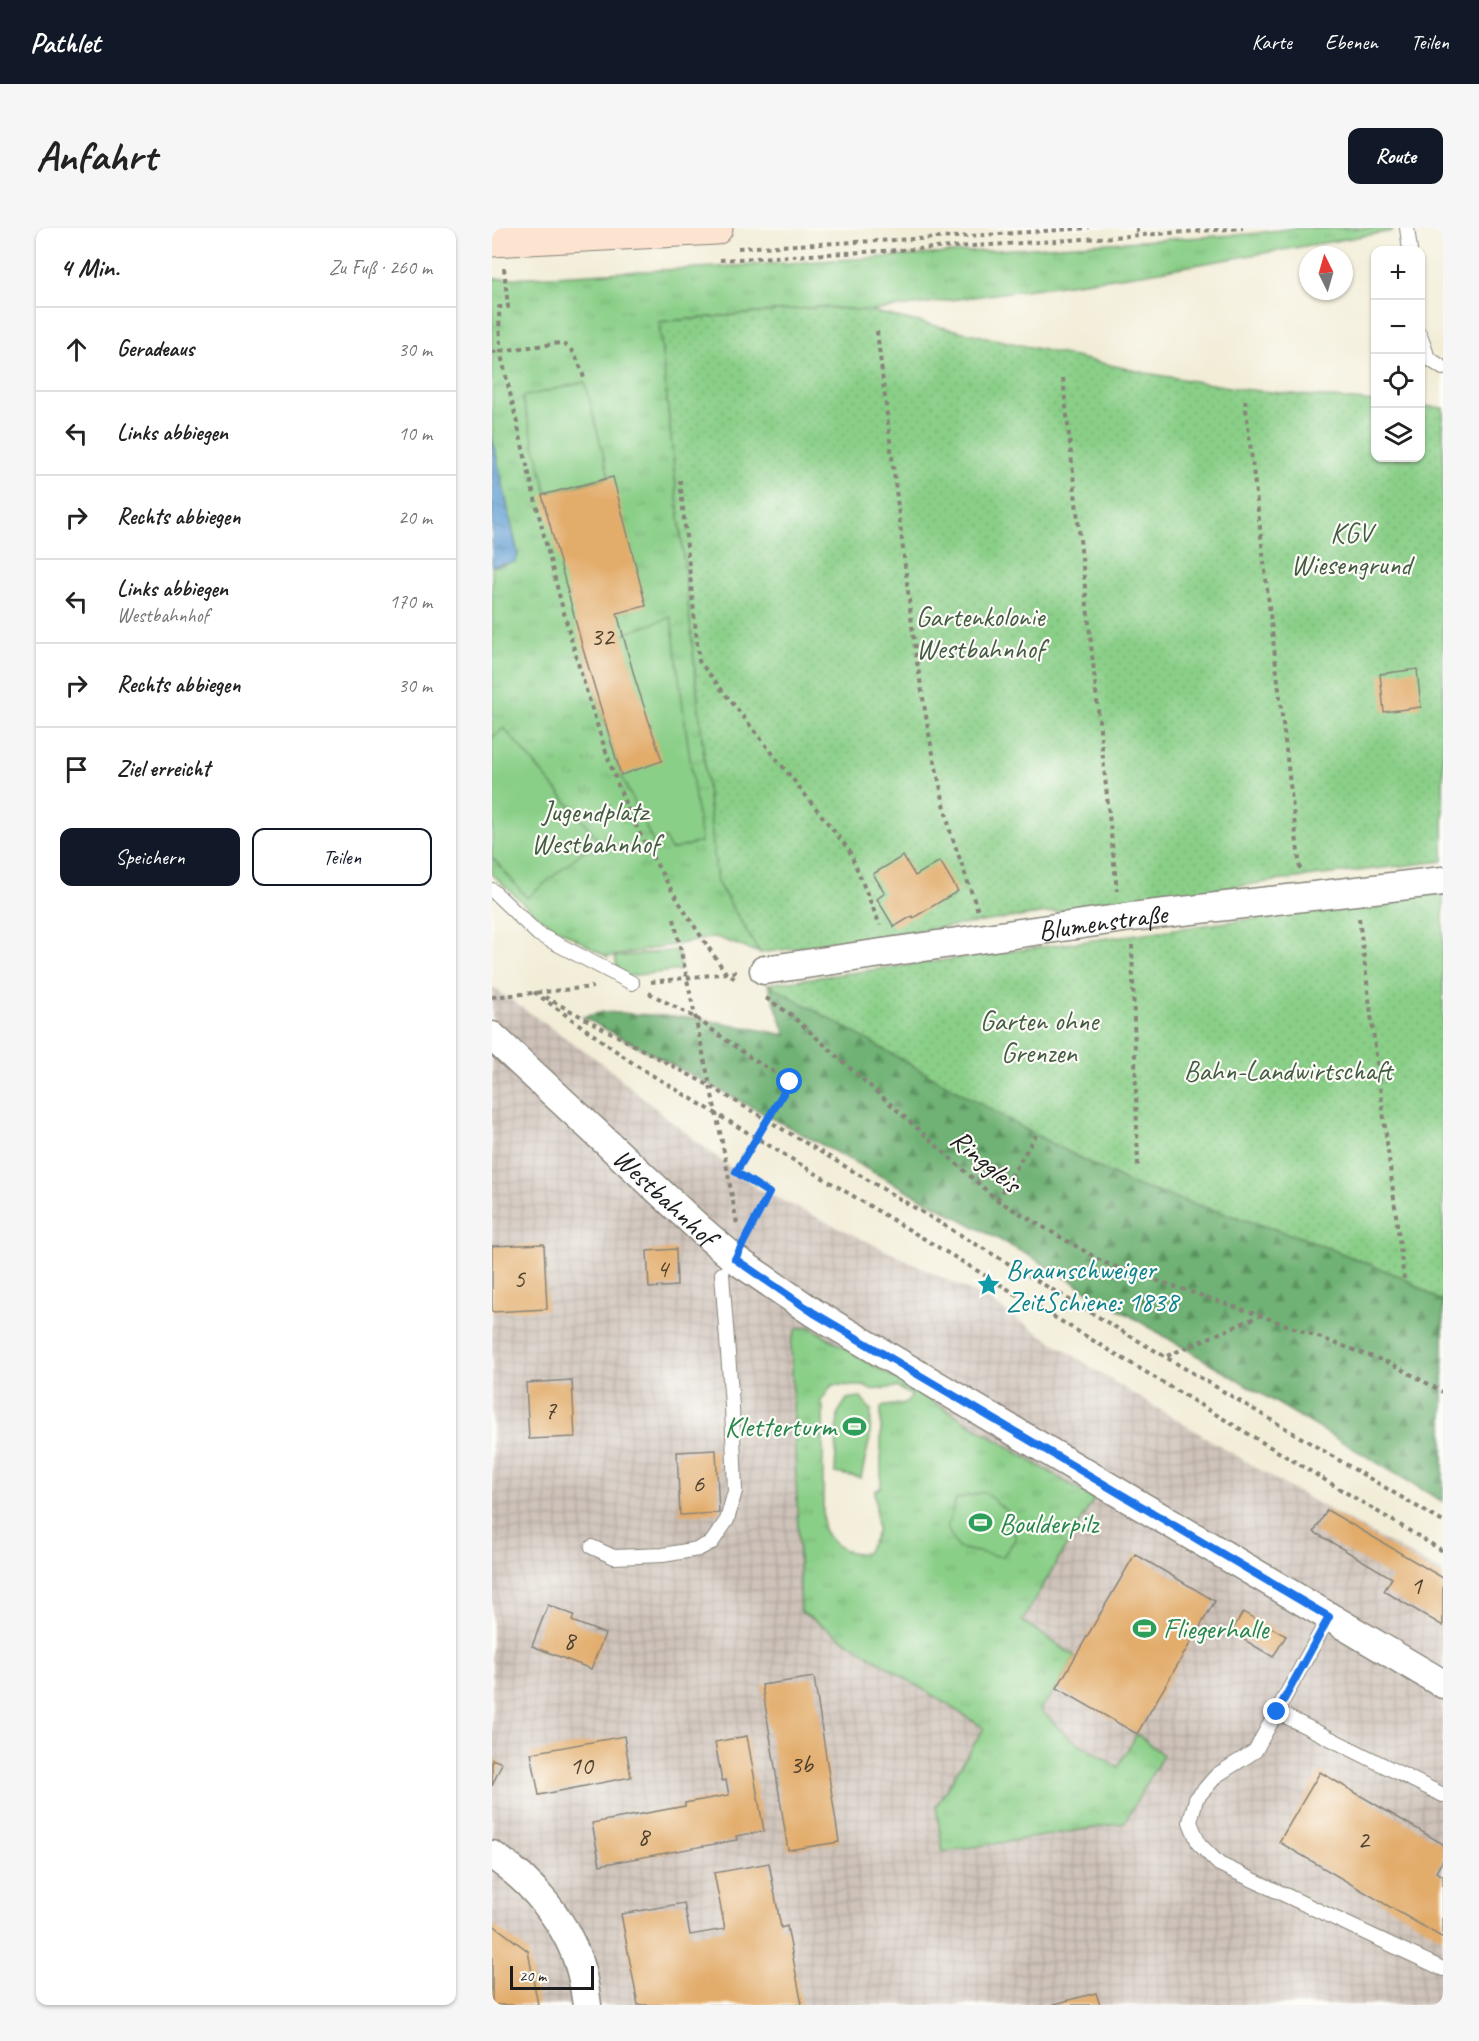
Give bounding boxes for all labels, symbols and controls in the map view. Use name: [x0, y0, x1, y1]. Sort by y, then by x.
text: Pathlet: [30, 25, 100, 60]
text: Karte: [1252, 29, 1292, 55]
text: Ebenen: [1325, 29, 1378, 55]
text: Teilen: [1411, 29, 1449, 55]
button: Route: [1348, 128, 1443, 184]
text: Anfahrt: [36, 130, 156, 183]
north arrow: [1299, 246, 1353, 300]
map controls: [1371, 246, 1425, 462]
button: +: [1371, 246, 1425, 300]
text: 4 Min.: [60, 251, 119, 284]
text: Zu Fuß · 260 m: [329, 255, 432, 280]
button: −: [1371, 300, 1425, 354]
icon: ahead: [60, 333, 93, 366]
text: Geradeaus: [117, 335, 194, 363]
text: 30 m: [398, 337, 432, 362]
button: locate: [1371, 354, 1425, 408]
button: layers: [1371, 408, 1425, 462]
icon: left: [60, 417, 93, 450]
text: Links abbiegen: [117, 419, 228, 447]
text: 10 m: [398, 421, 432, 446]
icon: right: [60, 501, 93, 534]
text: Rechts abbiegen: [117, 503, 240, 531]
text: 20 m: [398, 505, 432, 530]
park label: KGV Wiesengrund: [1291, 515, 1415, 582]
text: Links abbiegen: [117, 575, 228, 603]
icon: left: [60, 585, 93, 618]
text: 170 m: [389, 589, 432, 614]
park label: Gartenkolonie Westbahnhof: [916, 599, 1050, 666]
text: Westbahnhof: [117, 603, 209, 628]
house number: 32: [590, 620, 616, 653]
icon: right: [60, 669, 93, 702]
text: Rechts abbiegen: [117, 671, 240, 699]
text: 30 m: [398, 673, 432, 698]
icon: arrive: [60, 753, 93, 786]
text: Ziel erreicht: [117, 755, 210, 783]
park label: Jugendplatz Westbahnhof: [531, 794, 665, 861]
button: Speichern: [60, 828, 240, 886]
button: Teilen: [252, 828, 432, 886]
street label: Blumenstraße: [1036, 895, 1171, 948]
park label: Garten ohne Grenzen: [980, 1003, 1100, 1070]
park label: Bahn-Landwirtschaft: [1184, 1053, 1395, 1088]
route start: [776, 1068, 802, 1094]
street label: Ringgleis: [944, 1121, 1030, 1202]
street label: Westbahnhof: [606, 1140, 728, 1257]
house number: 4: [656, 1252, 670, 1285]
place label: Braunschweiger ZeitSchiene: 1838: [1006, 1252, 1180, 1319]
house number: 5: [513, 1262, 526, 1295]
place icon: Braunschweiger ZeitSchiene: 1838: [975, 1272, 1001, 1298]
house number: 7: [544, 1394, 557, 1427]
place label: Kletterturm: [725, 1409, 838, 1444]
sports icon: Kletterturm: [841, 1413, 867, 1439]
house number: 6: [692, 1467, 705, 1500]
place label: Boulderpilz: [999, 1506, 1100, 1541]
sports icon: Boulderpilz: [968, 1510, 994, 1536]
house number: 1: [1410, 1569, 1423, 1602]
place label: Fliegerhalle: [1163, 1611, 1270, 1646]
sports icon: Fliegerhalle: [1132, 1615, 1158, 1641]
house number: 8: [563, 1624, 577, 1657]
route end: [1263, 1698, 1289, 1724]
house number: 3b: [789, 1748, 814, 1781]
house number: 10: [569, 1749, 595, 1782]
house number: 8: [637, 1820, 651, 1853]
house number: 2: [1357, 1823, 1371, 1856]
scale bar: [510, 1963, 594, 1990]
text: 20 m: [519, 1966, 546, 1986]

